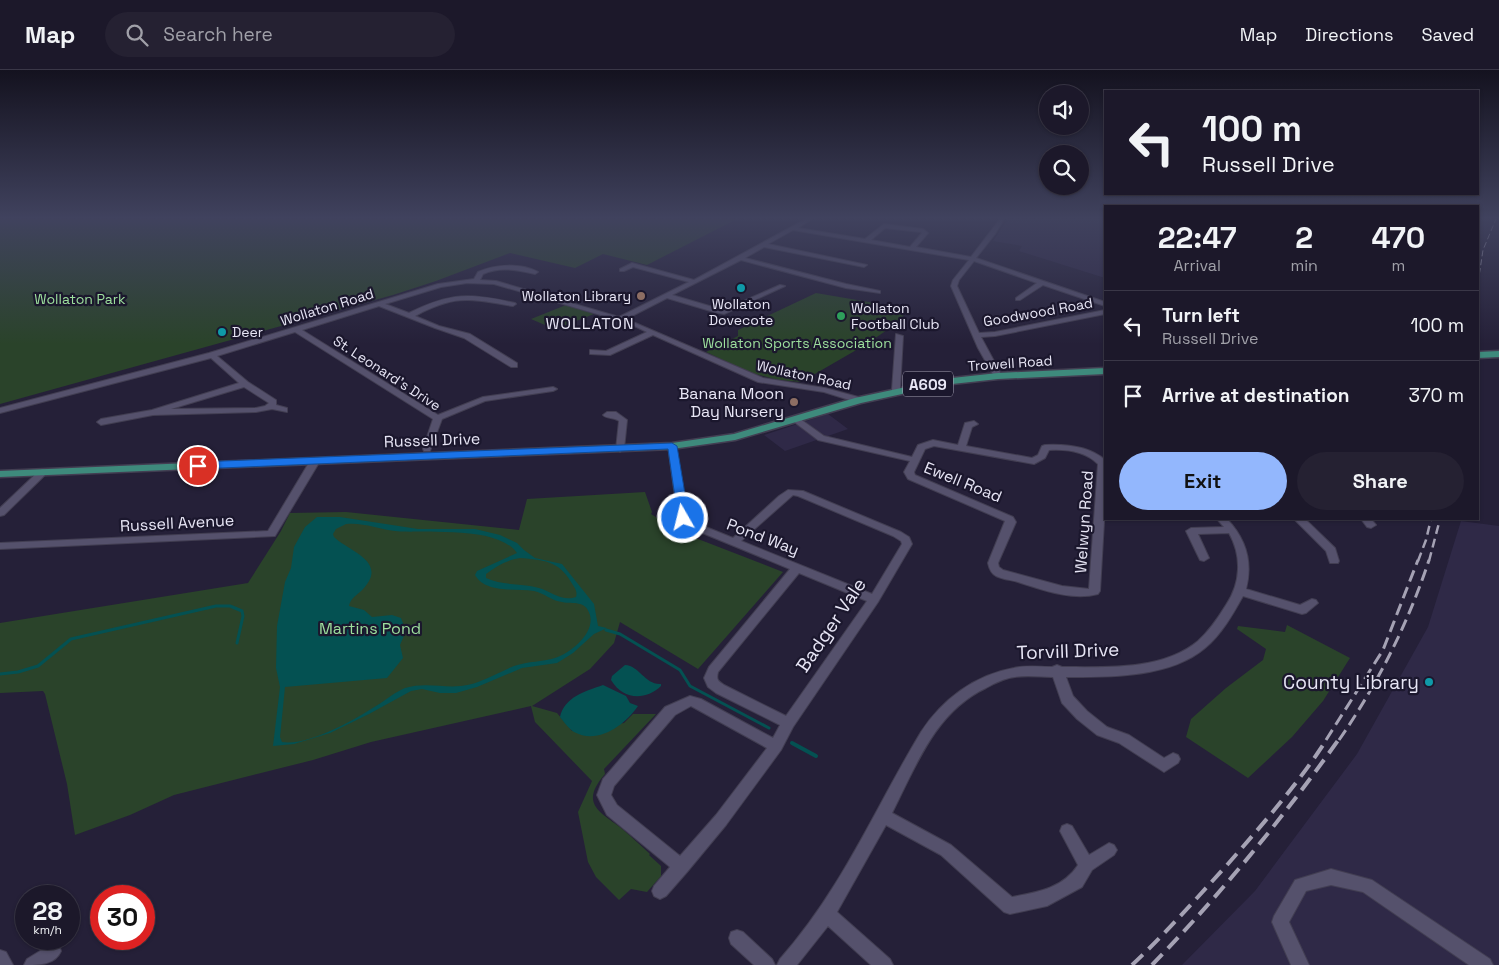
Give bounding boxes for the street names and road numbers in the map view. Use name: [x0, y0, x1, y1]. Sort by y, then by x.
street label: Wollaton Road: [278, 284, 376, 330]
street label: Goodwood Road: [982, 294, 1094, 330]
street label: St. Leonard's Drive: [330, 331, 444, 415]
street label: Trowell Road: [967, 351, 1053, 375]
street label: Wollaton Road: [755, 356, 853, 394]
road number: A609: [903, 372, 953, 396]
street label: Russell Drive: [383, 428, 481, 452]
street label: Ewell Road: [921, 457, 1005, 507]
street label: Welwyn Road: [1070, 470, 1098, 574]
street label: Russell Avenue: [119, 510, 235, 536]
street label: Pond Way: [724, 514, 802, 560]
street label: Badger Vale: [790, 573, 872, 677]
street label: Torvill Drive: [1016, 637, 1120, 665]

